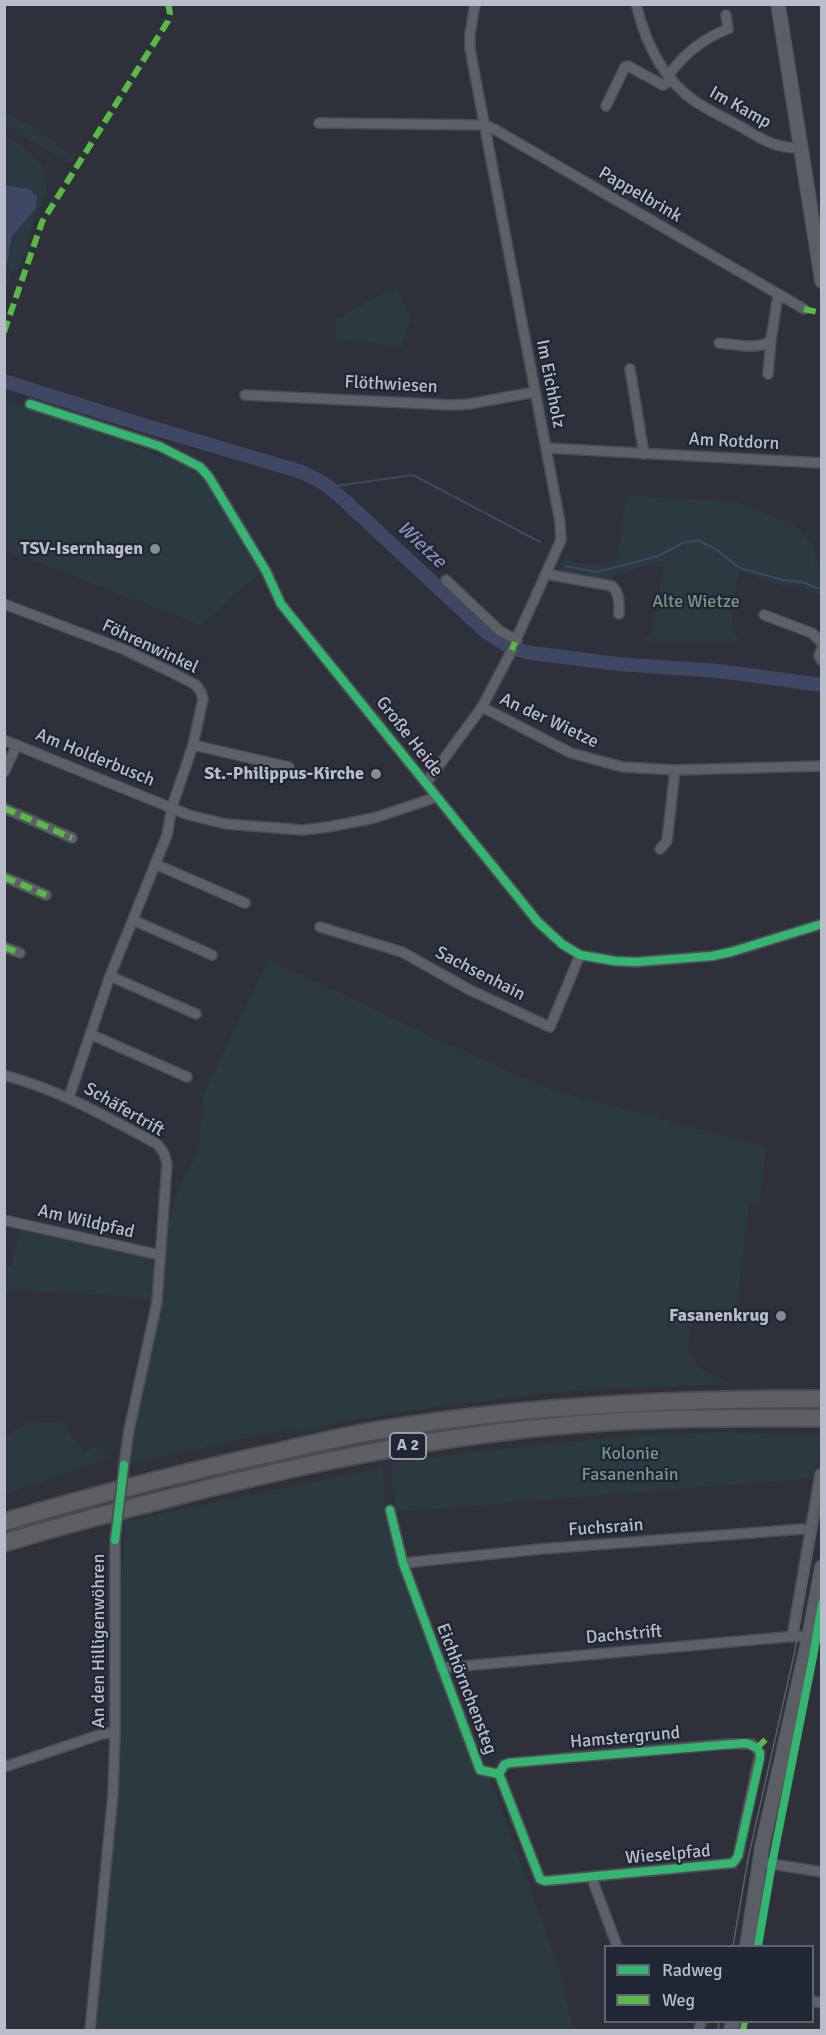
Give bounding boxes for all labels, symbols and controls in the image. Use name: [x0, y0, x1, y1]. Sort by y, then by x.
street label: Im Kamp: [705, 82, 775, 134]
street label: Pappelbrink: [595, 163, 685, 227]
street label: Im Eichholz: [531, 338, 569, 430]
street label: Flöthwiesen: [344, 372, 438, 398]
street label: Am Rotdorn: [688, 429, 780, 455]
water label: Wietze: [391, 516, 451, 574]
place label: TSV-Isernhagen: [20, 538, 143, 560]
marker: TSV-Isernhagen: [148, 542, 162, 556]
park label: Alte Wietze: [652, 591, 740, 613]
street label: Föhrenwinkel: [98, 615, 202, 679]
street label: An der Wietze: [496, 689, 602, 753]
street label: Große Heide: [371, 693, 447, 781]
street label: Am Holderbusch: [32, 724, 158, 792]
place label: St.-Philippus-Kirche: [204, 763, 364, 785]
marker: St.-Philippus-Kirche: [369, 767, 383, 781]
street label: Sachsenhain: [432, 942, 528, 1006]
street label: Schäfertrift: [80, 1078, 168, 1142]
street label: Am Wildpfad: [36, 1200, 136, 1244]
place label: Fasanenkrug: [669, 1305, 769, 1327]
marker: Fasanenkrug: [774, 1309, 788, 1323]
road number: A 2: [390, 1433, 426, 1459]
park label: Kolonie Fasanenhain: [581, 1443, 679, 1486]
street label: Fuchsrain: [568, 1515, 644, 1541]
street label: An den Hilligenwöhren: [88, 1554, 110, 1728]
street label: Eichhörnchensteg: [431, 1620, 501, 1758]
street label: Dachstrift: [585, 1621, 663, 1649]
street label: Hamstergrund: [569, 1722, 681, 1754]
street label: Wieselpfad: [624, 1841, 712, 1869]
legend: [604, 1945, 814, 2023]
text: Radweg: [662, 1959, 723, 1981]
text: Weg: [662, 1989, 695, 2011]

